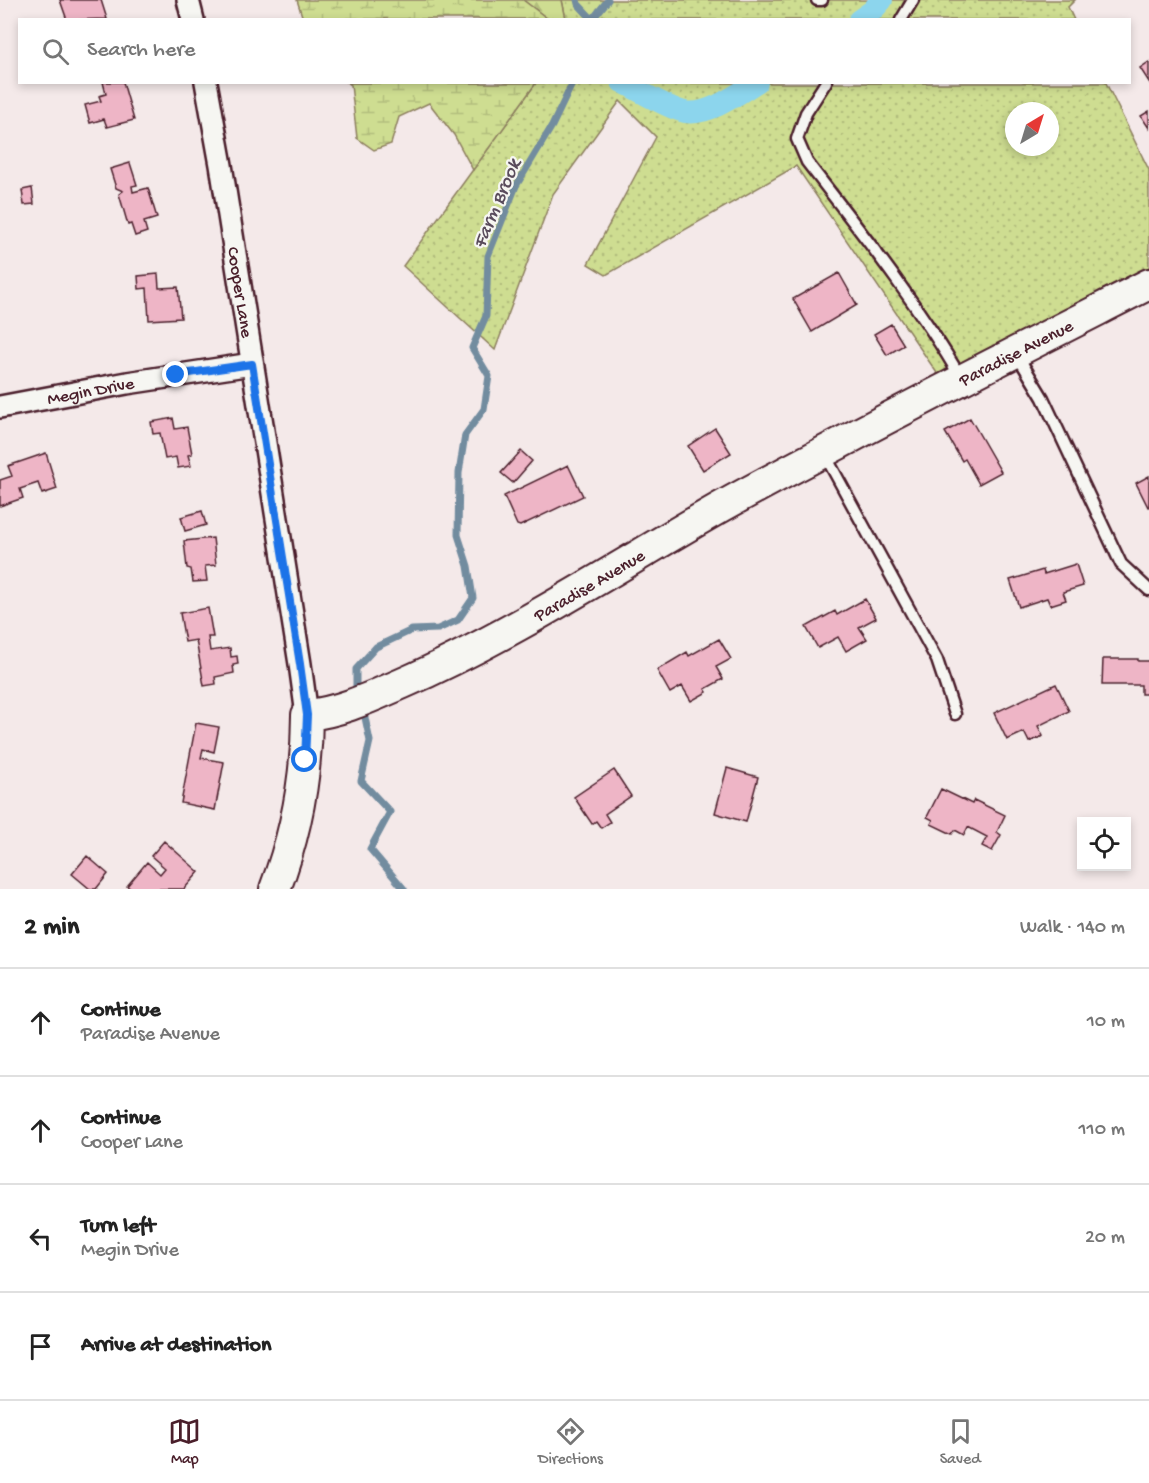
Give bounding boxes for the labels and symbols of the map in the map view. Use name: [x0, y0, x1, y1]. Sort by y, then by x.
north arrow: [1005, 102, 1059, 156]
water label: Farm Brook: [469, 155, 528, 252]
street label: Cooper Lane: [221, 246, 256, 340]
street label: Paradise Avenue: [955, 316, 1078, 393]
route end: [162, 361, 188, 387]
street label: Megin Drive: [46, 374, 136, 411]
street label: Paradise Avenue: [530, 546, 650, 628]
route start: [291, 746, 317, 772]

